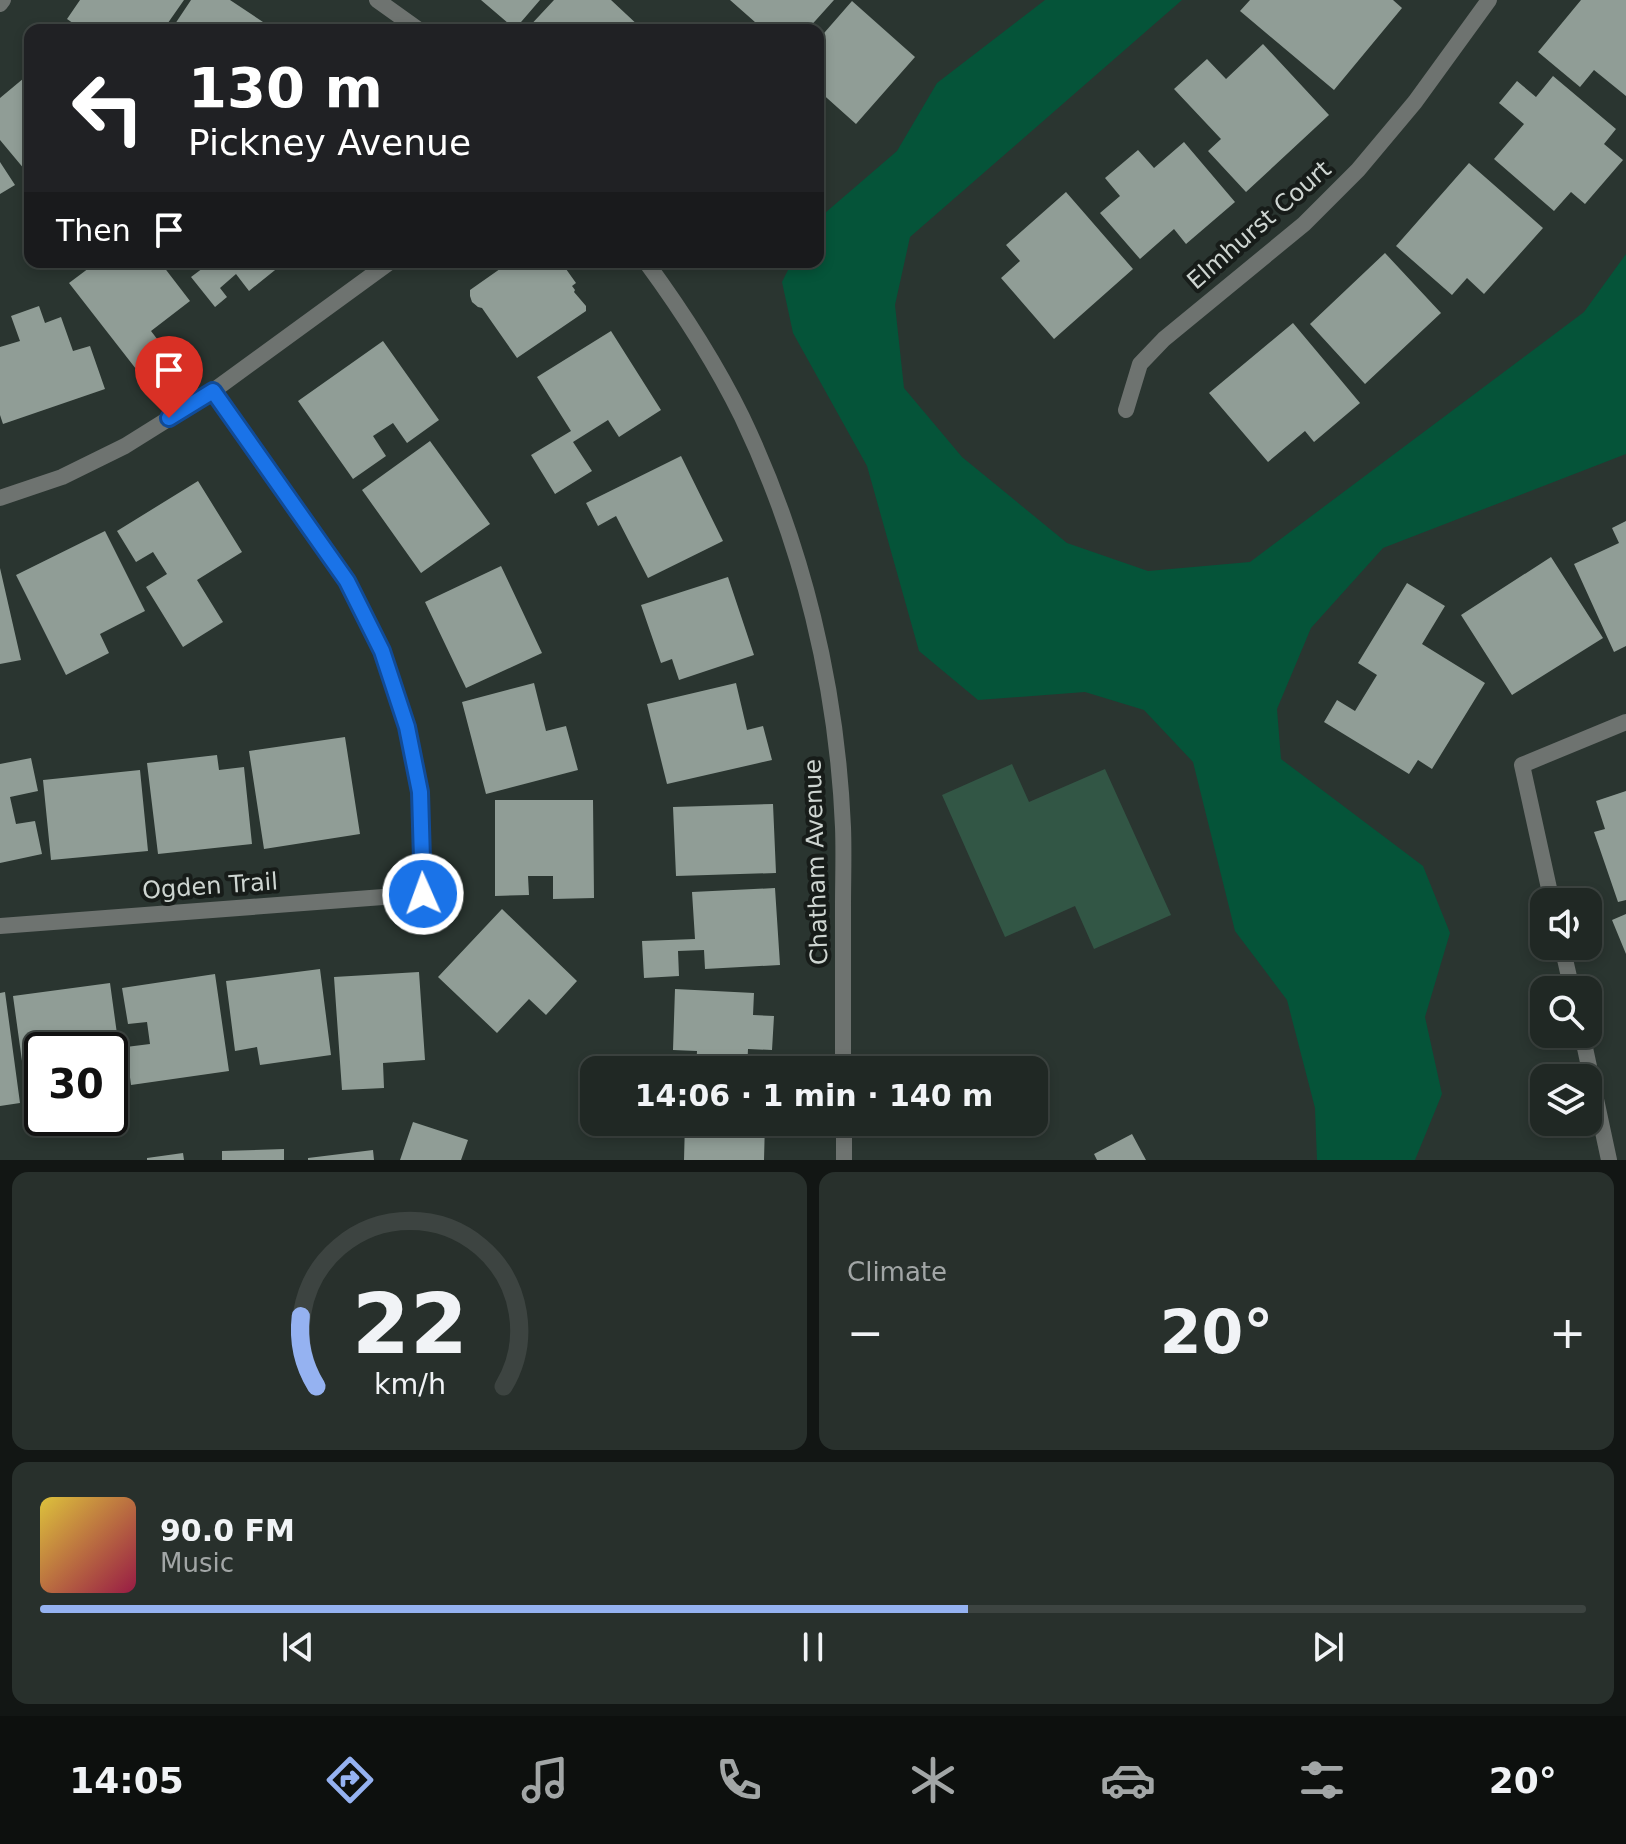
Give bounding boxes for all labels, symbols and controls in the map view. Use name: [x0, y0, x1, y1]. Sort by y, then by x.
text: 130 m: [188, 55, 383, 120]
icon: left: [56, 56, 160, 160]
text: Pickney Avenue: [188, 122, 471, 163]
street label: Elmhurst Court: [1182, 155, 1336, 295]
icon: arrive: [147, 208, 191, 252]
text: Then: [56, 213, 131, 248]
pin: [135, 336, 203, 418]
icon: arrive: [147, 348, 191, 392]
street label: Chatham Avenue: [798, 758, 834, 966]
position arrow: [381, 852, 465, 936]
street label: Ogden Trail: [141, 867, 279, 905]
map controls: [1530, 888, 1602, 1136]
button: sound: [1530, 888, 1602, 960]
button: search: [1530, 976, 1602, 1048]
speed limit sign: 30: [24, 1032, 128, 1136]
button: layers: [1530, 1064, 1602, 1136]
text: 14:06 · 1 min · 140 m: [635, 1078, 993, 1113]
text: Climate: [847, 1257, 947, 1287]
text: 22: [352, 1276, 467, 1373]
text: 20°: [1160, 1297, 1273, 1367]
text: −: [847, 1307, 884, 1358]
text: +: [1549, 1307, 1586, 1358]
text: km/h: [373, 1367, 446, 1401]
text: 90.0 FM: [160, 1513, 295, 1548]
text: Music: [160, 1548, 234, 1578]
icon: previous: [276, 1625, 320, 1669]
icon: pause: [791, 1625, 835, 1669]
icon: next: [1306, 1625, 1350, 1669]
icon: directions: [322, 1752, 378, 1808]
icon: music: [517, 1752, 573, 1808]
icon: phone: [711, 1752, 767, 1808]
icon: climate: [905, 1752, 961, 1808]
icon: car: [1100, 1752, 1156, 1808]
icon: filters: [1294, 1752, 1350, 1808]
text: 14:05: [69, 1760, 184, 1801]
text: 20°: [1489, 1760, 1557, 1801]

